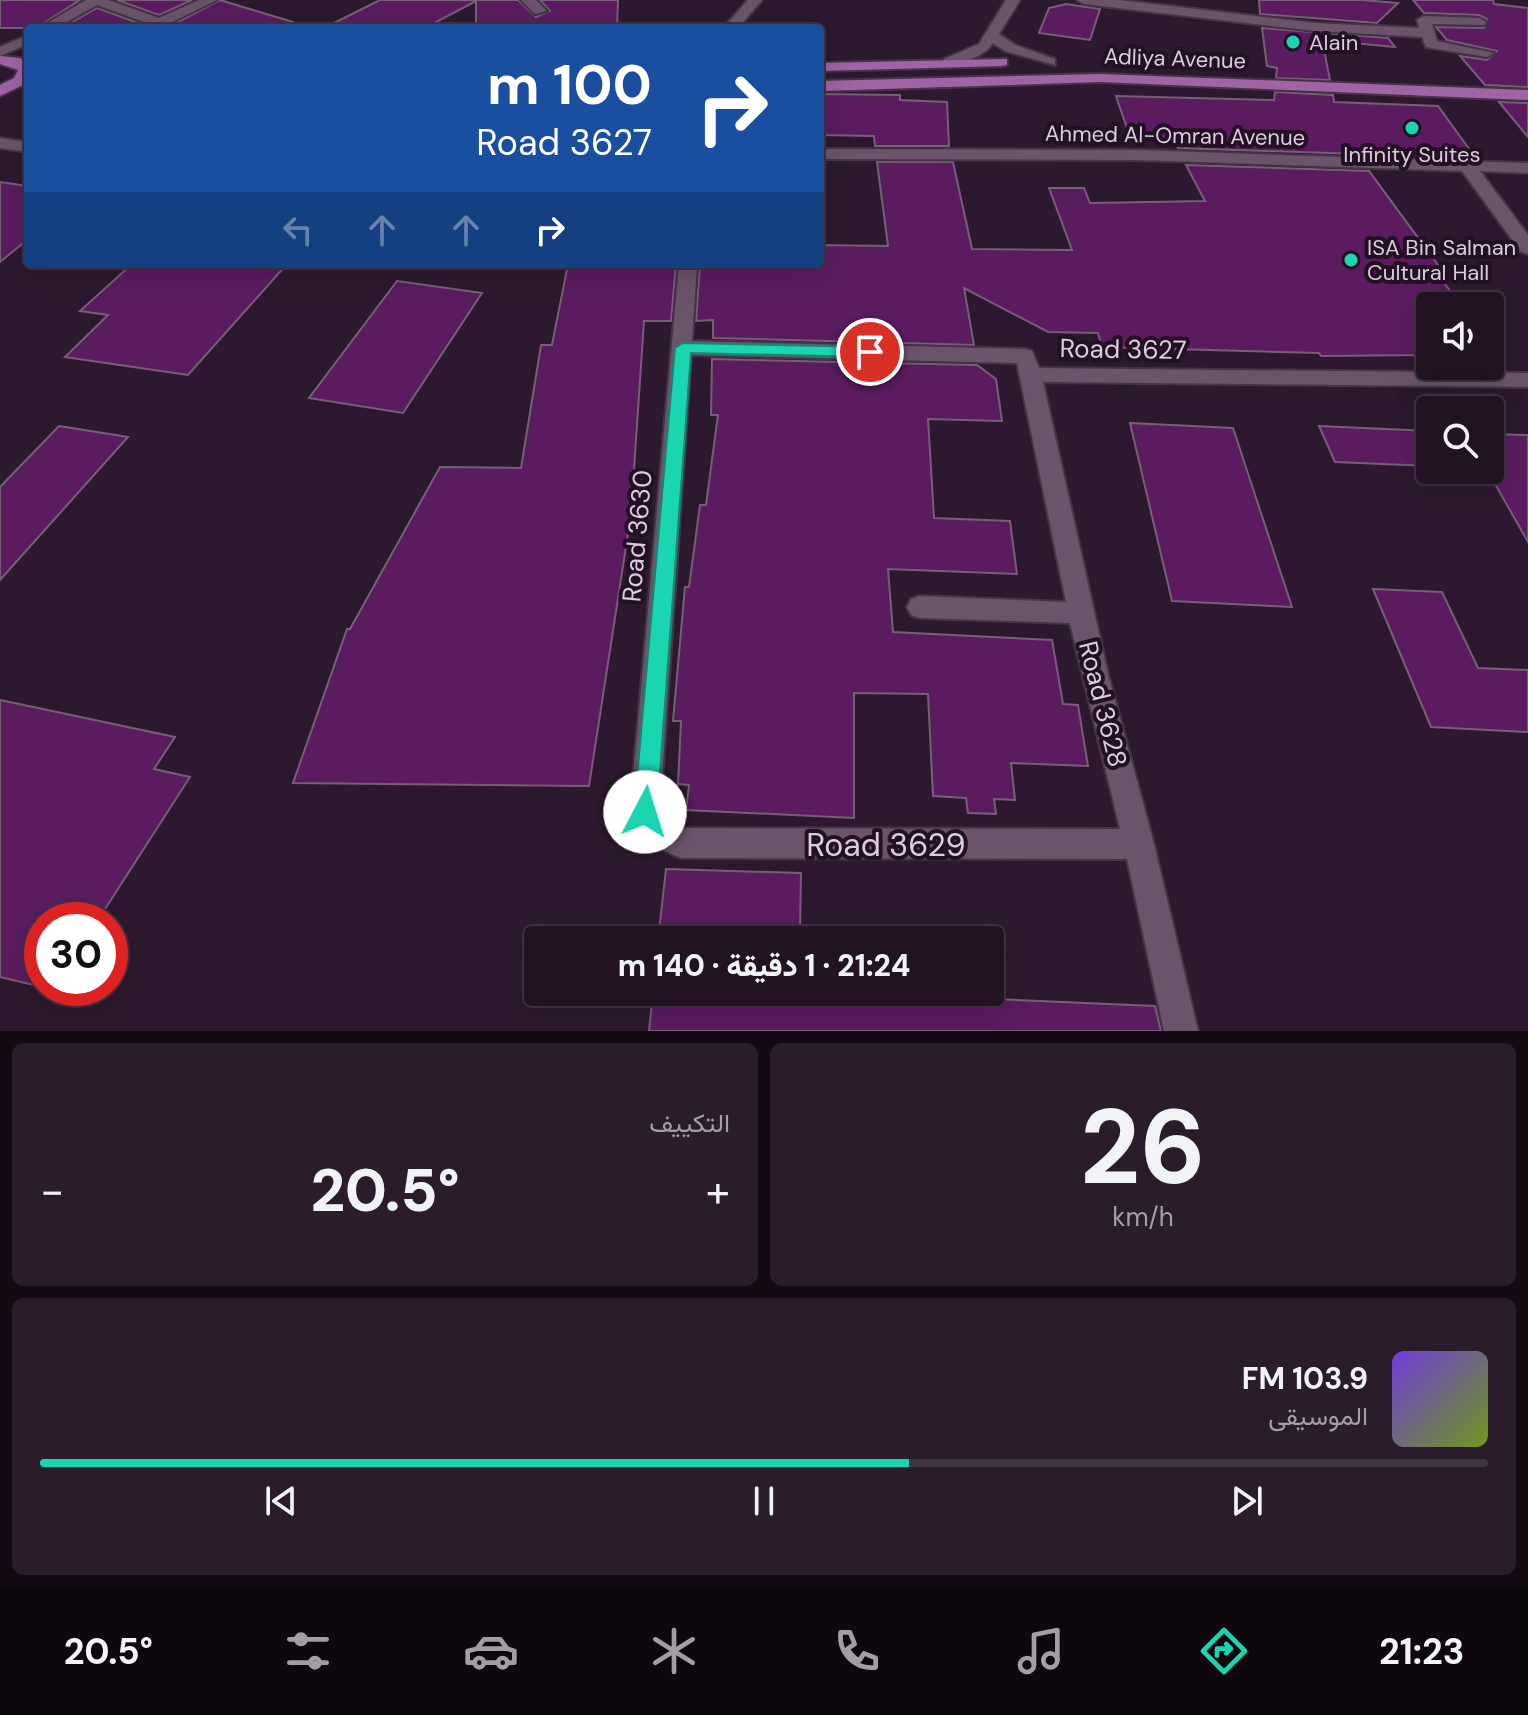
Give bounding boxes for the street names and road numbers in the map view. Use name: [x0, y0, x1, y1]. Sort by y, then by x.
street label: Adliya Avenue: [1103, 42, 1247, 75]
street label: Ahmed Al-Omran Avenue: [1045, 119, 1305, 152]
street label: Road 3627: [1059, 331, 1187, 367]
street label: Road 3630: [614, 469, 660, 603]
street label: Road 3628: [1071, 637, 1135, 771]
street label: Road 3629: [806, 824, 966, 866]

